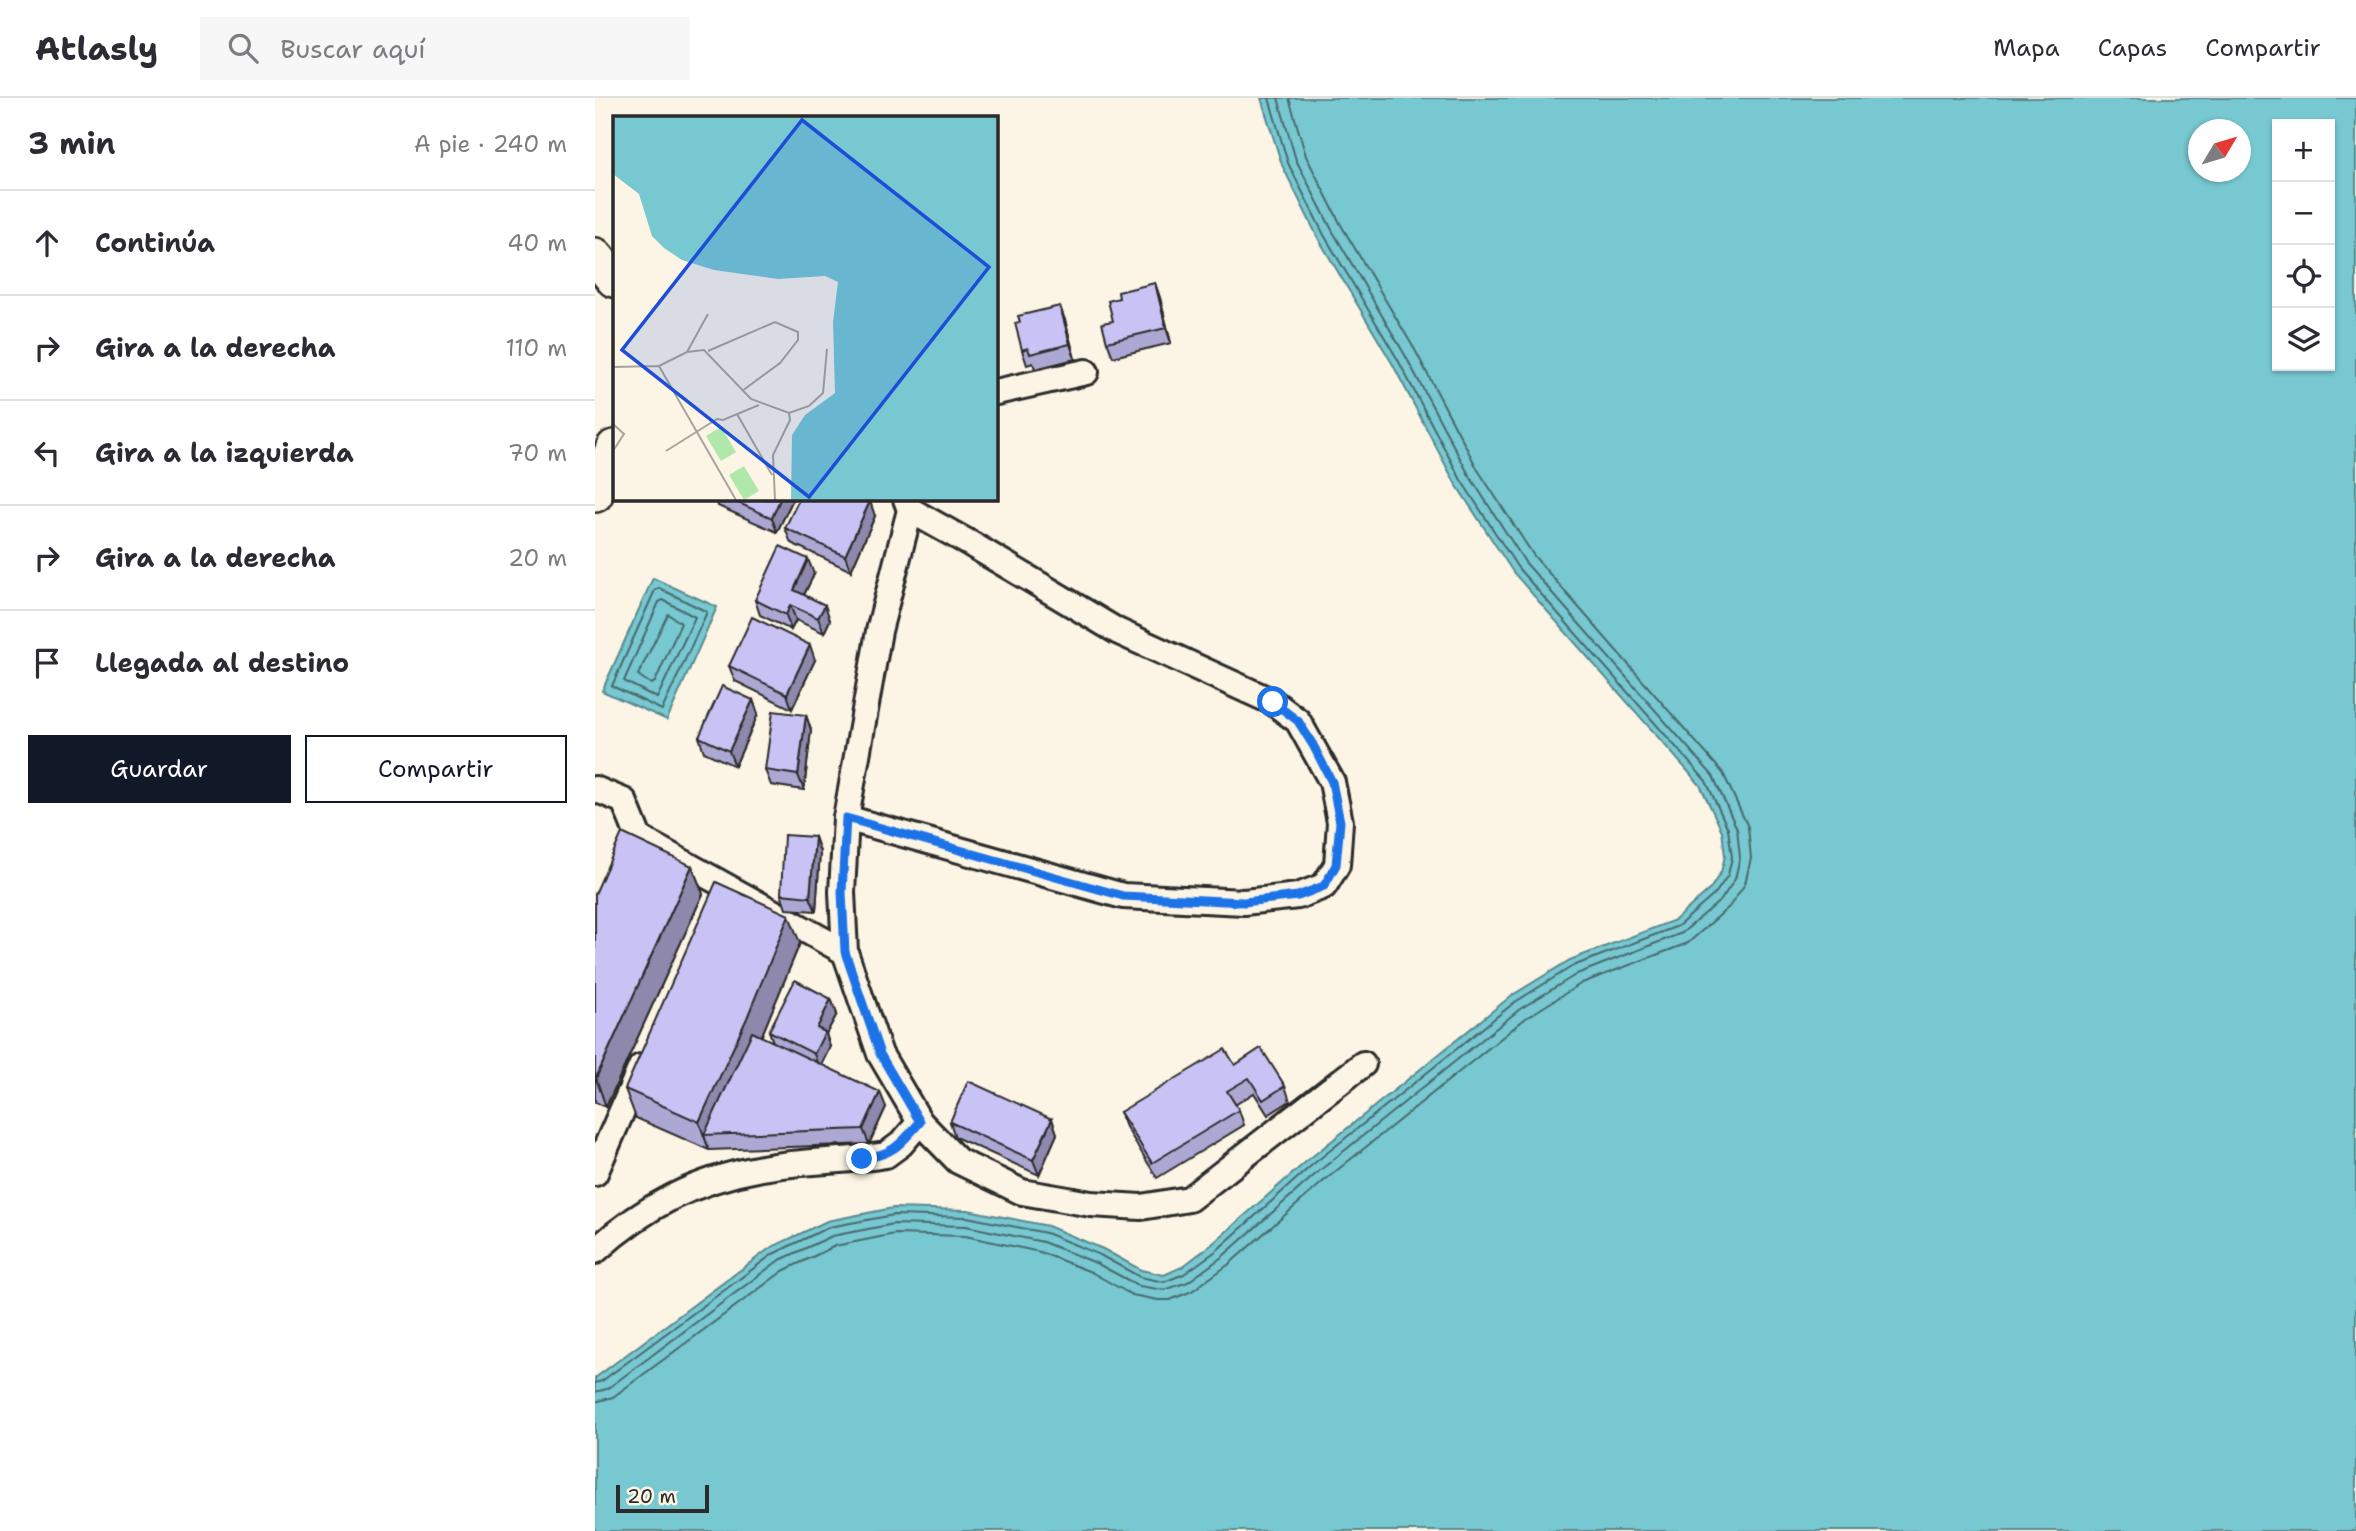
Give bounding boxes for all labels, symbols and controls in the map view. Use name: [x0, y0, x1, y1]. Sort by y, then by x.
search box: [200, 17, 690, 80]
text: Atlasly: [35, 26, 158, 71]
icon: search: [224, 29, 262, 67]
text: Buscar aquí: [280, 31, 426, 66]
text: Mapa: [1993, 32, 2060, 64]
text: Capas: [2098, 32, 2167, 64]
text: Compartir: [2205, 32, 2321, 64]
inset map: [613, 116, 997, 500]
north arrow: [2188, 119, 2251, 182]
map controls: [2272, 119, 2335, 371]
button: +: [2272, 119, 2335, 182]
text: 3 min: [28, 123, 115, 164]
text: A pie · 240 m: [414, 129, 567, 159]
button: −: [2272, 182, 2335, 245]
icon: ahead: [28, 224, 66, 262]
text: Continúa: [95, 225, 215, 260]
text: 40 m: [507, 228, 567, 258]
button: locate: [2272, 245, 2335, 308]
button: layers: [2272, 308, 2335, 371]
icon: right: [28, 329, 66, 367]
text: Gira a la derecha: [95, 330, 336, 365]
text: 110 m: [505, 333, 567, 363]
icon: left: [28, 434, 66, 472]
text: Gira a la izquierda: [95, 435, 354, 470]
text: 70 m: [508, 438, 567, 468]
icon: right: [28, 539, 66, 577]
text: Gira a la derecha: [95, 540, 336, 575]
text: 20 m: [508, 543, 567, 573]
icon: arrive: [28, 644, 66, 682]
text: Llegada al destino: [95, 645, 349, 680]
route start: [1257, 686, 1288, 717]
button: Guardar: [28, 735, 291, 803]
button: Compartir: [305, 735, 567, 803]
route end: [846, 1143, 877, 1174]
scale bar: [616, 1482, 709, 1514]
text: 20 m: [627, 1484, 676, 1509]

